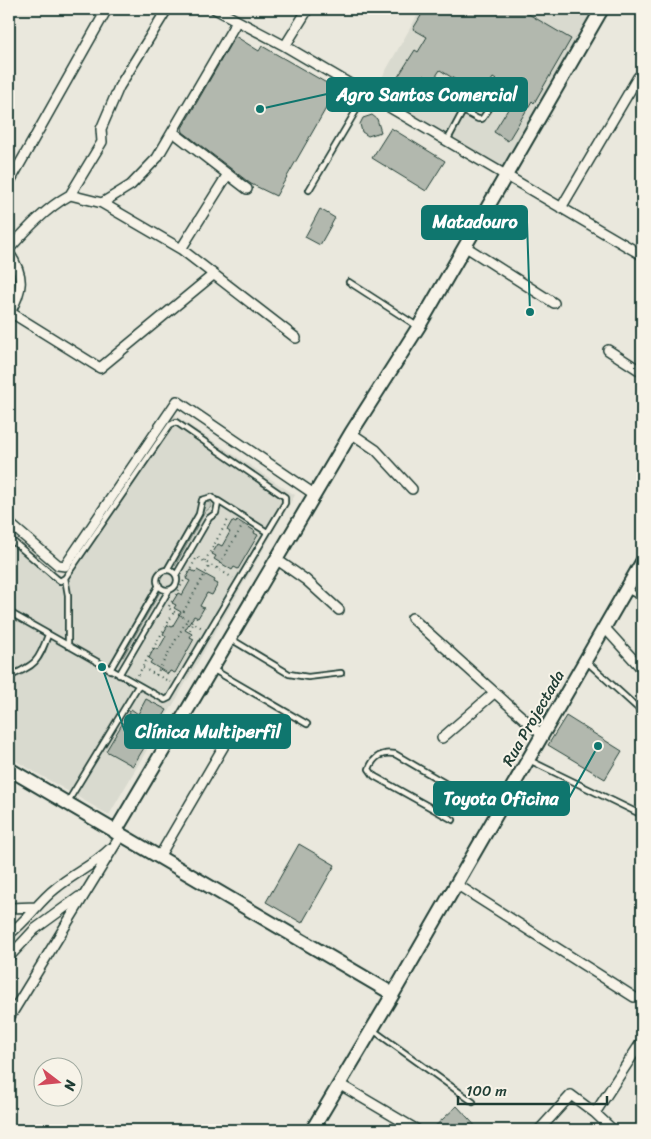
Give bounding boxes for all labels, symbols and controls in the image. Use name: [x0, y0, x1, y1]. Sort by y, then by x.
callout: Agro Santos Comercial: [327, 78, 527, 111]
text: Agro Santos Comercial: [336, 79, 518, 111]
callout: Matadouro: [422, 206, 527, 239]
text: Matadouro: [431, 206, 518, 238]
street label: Rua Projectada: [494, 664, 572, 772]
callout: Clínica Multiperfil: [125, 715, 290, 748]
text: Clínica Multiperfil: [134, 716, 282, 748]
callout: Toyota Oficina: [434, 782, 569, 815]
text: Toyota Oficina: [443, 783, 560, 815]
north arrow: [32, 1056, 82, 1106]
scale bar: [458, 1074, 607, 1106]
text: N: [57, 1076, 84, 1094]
text: 100 m: [466, 1078, 507, 1104]

